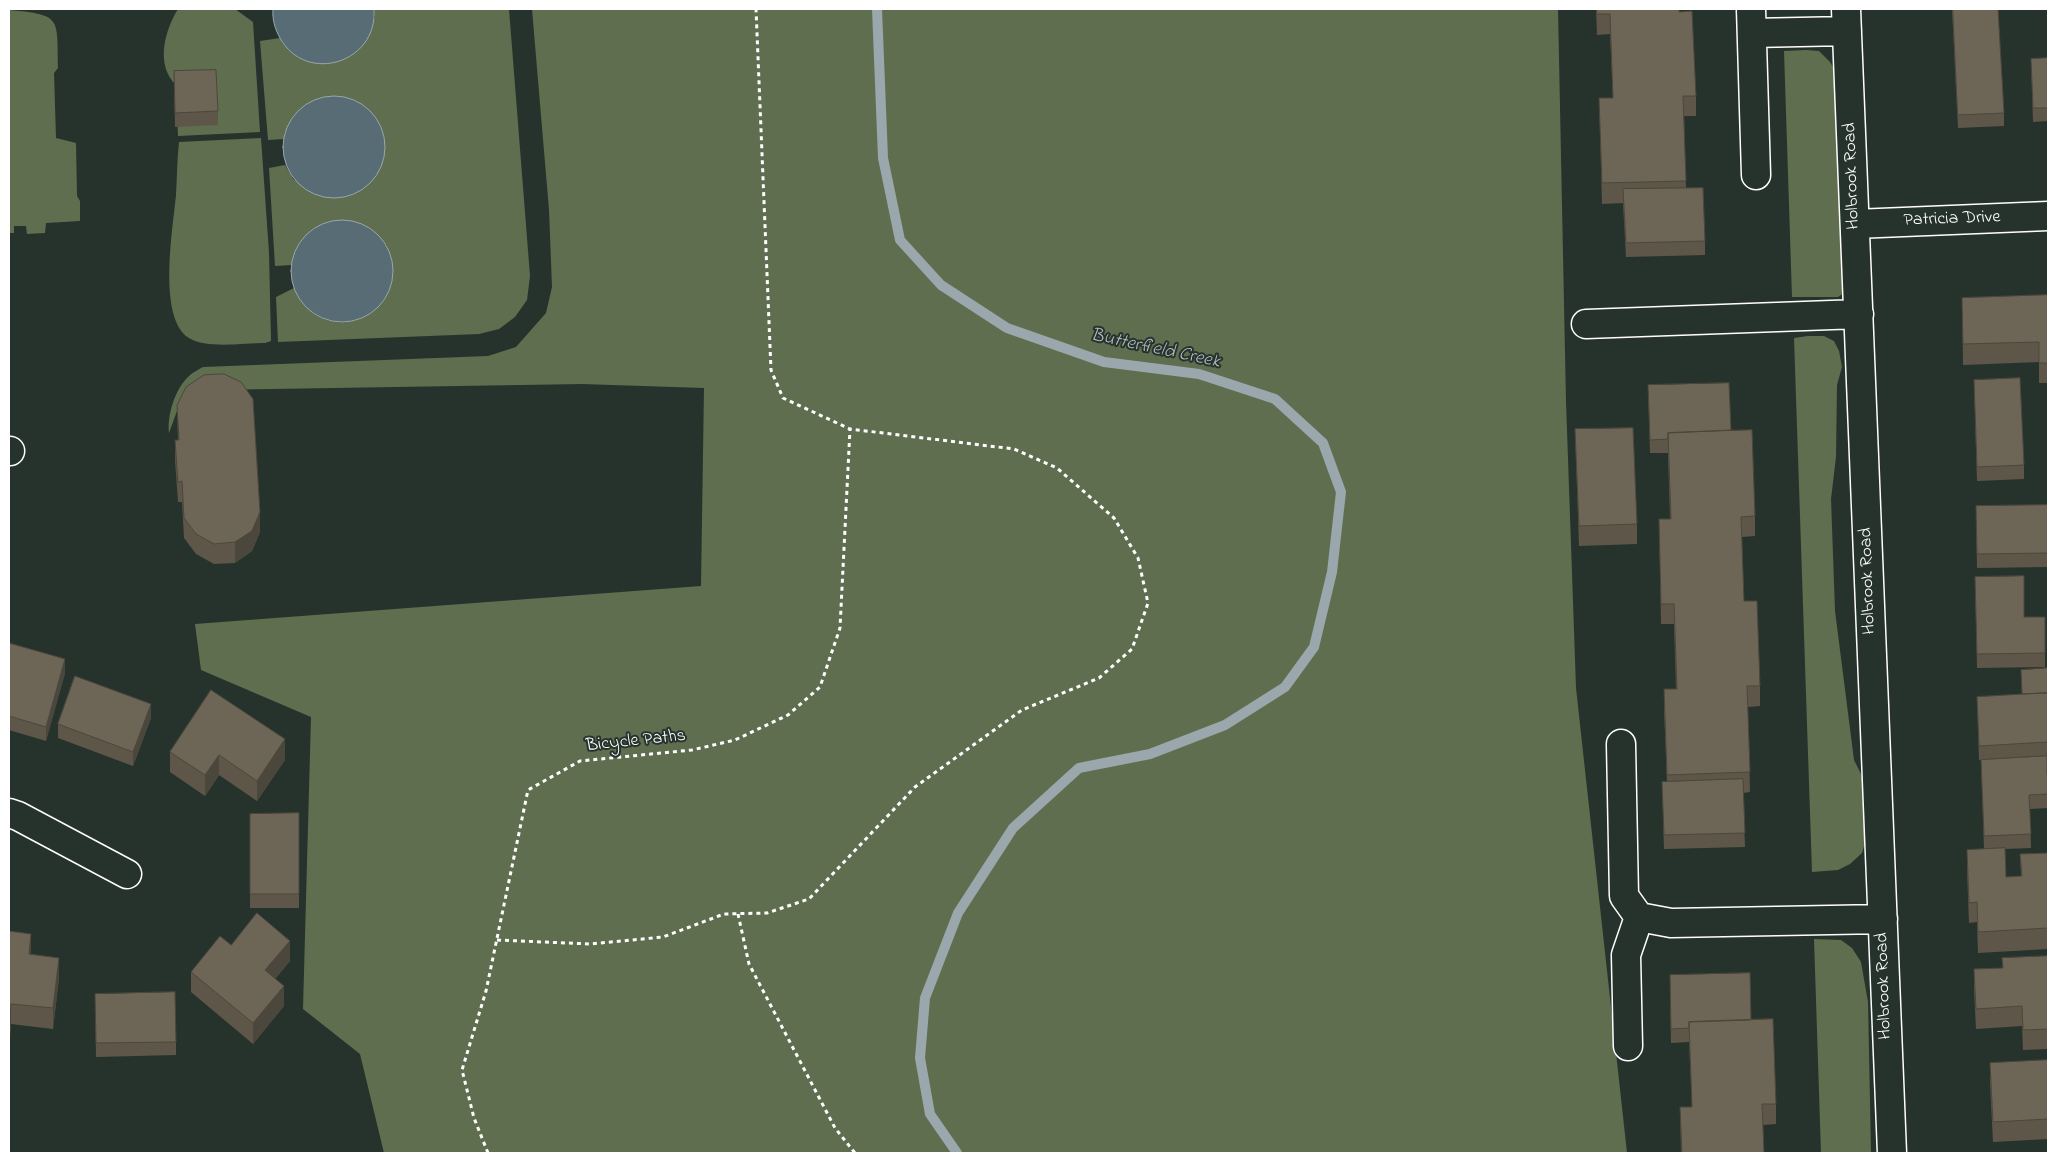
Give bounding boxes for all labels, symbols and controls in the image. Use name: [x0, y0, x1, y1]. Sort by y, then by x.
street label: Holbrook Road: [1840, 122, 1866, 230]
street label: Patricia Drive: [1903, 208, 2001, 232]
water label: Butterfield Creek: [1088, 325, 1222, 375]
street label: Holbrook Road: [1856, 527, 1882, 635]
street label: Bicycle Paths: [585, 726, 687, 758]
street label: Holbrook Road: [1872, 932, 1898, 1040]

